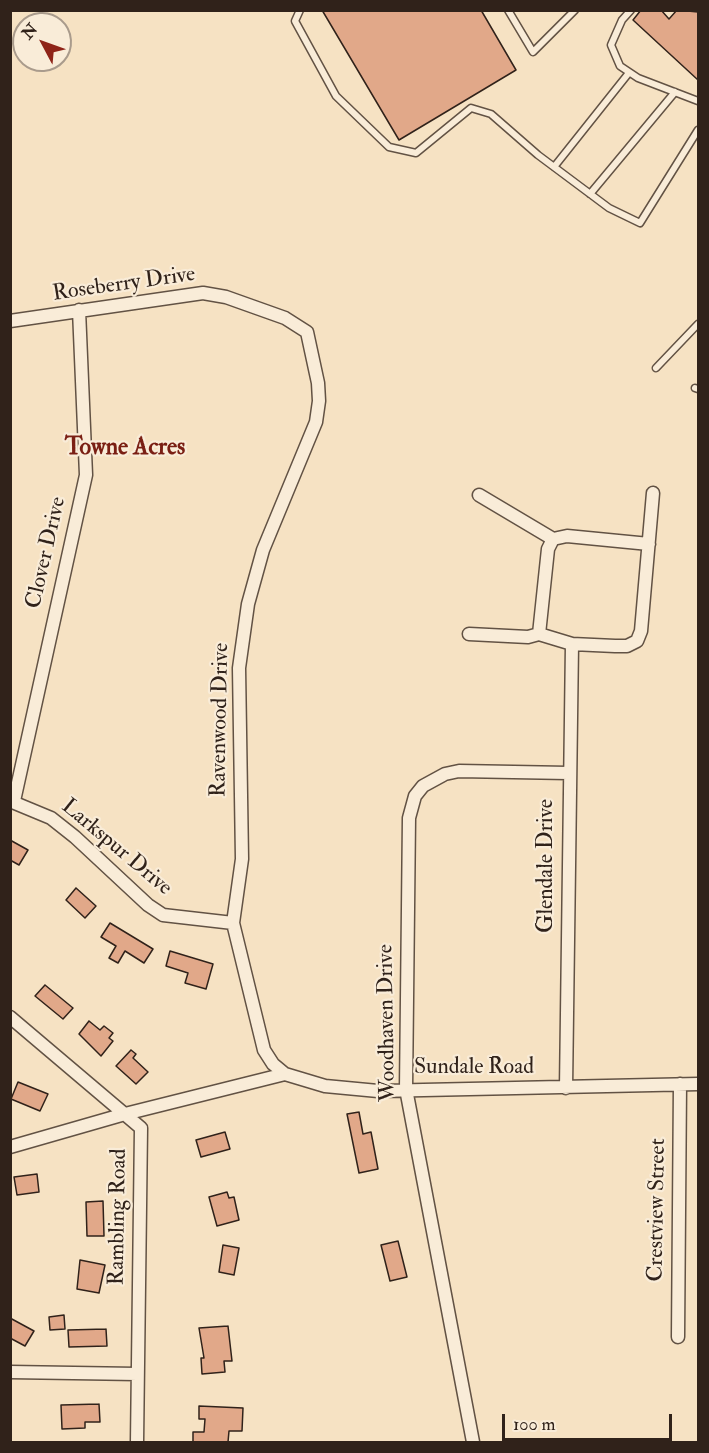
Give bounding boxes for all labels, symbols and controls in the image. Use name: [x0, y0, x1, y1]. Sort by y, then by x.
north arrow: [12, 12, 72, 72]
text: N: [18, 20, 42, 43]
street label: Roseberry Drive: [51, 262, 197, 308]
district label: Towne Acres: [65, 435, 185, 463]
street label: Clover Drive: [21, 495, 73, 611]
street label: Ravenwood Drive: [206, 643, 236, 797]
street label: Larkspur Drive: [55, 794, 177, 902]
street label: Glendale Drive: [534, 799, 560, 933]
street label: Woodhaven Drive: [373, 944, 403, 1102]
street label: Sundale Road: [414, 1055, 534, 1081]
street label: Crestview Street: [644, 1138, 672, 1282]
street label: Rambling Road: [105, 1148, 133, 1286]
scale bar: [505, 1402, 674, 1440]
text: 100 m: [513, 1413, 556, 1436]

